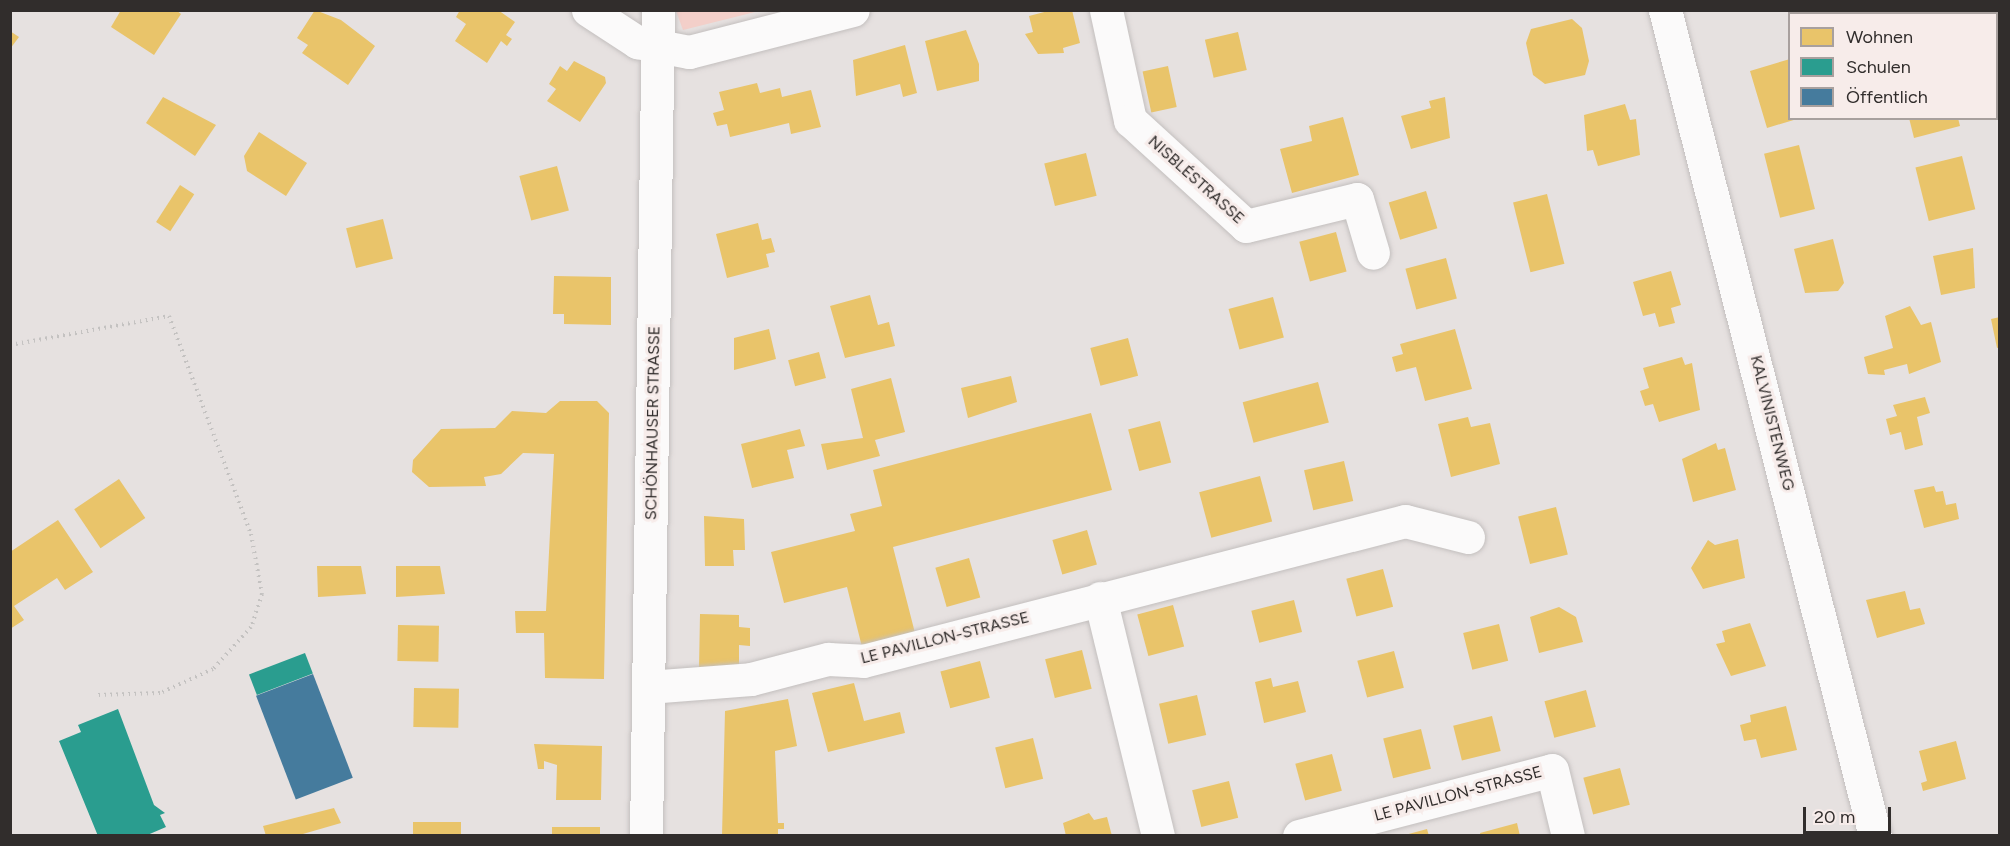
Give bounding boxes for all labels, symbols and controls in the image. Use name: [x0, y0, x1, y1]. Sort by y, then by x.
legend: [1788, 12, 1998, 120]
text: Wohnen: [1846, 26, 1913, 48]
text: Schulen: [1846, 56, 1911, 78]
text: Öffentlich: [1846, 86, 1928, 108]
street label: NISBLÉSTRASSE: [1144, 132, 1248, 228]
street label: SCHÖNHAUSER STRASSE: [642, 326, 664, 520]
street label: KALVINISTENWEG: [1746, 353, 1798, 493]
street label: LE PAVILLON-STRASSE: [859, 608, 1031, 668]
street label: LE PAVILLON-STRASSE: [1372, 762, 1544, 826]
scale bar: [1806, 795, 1894, 833]
text: 20 m: [1814, 806, 1855, 828]

